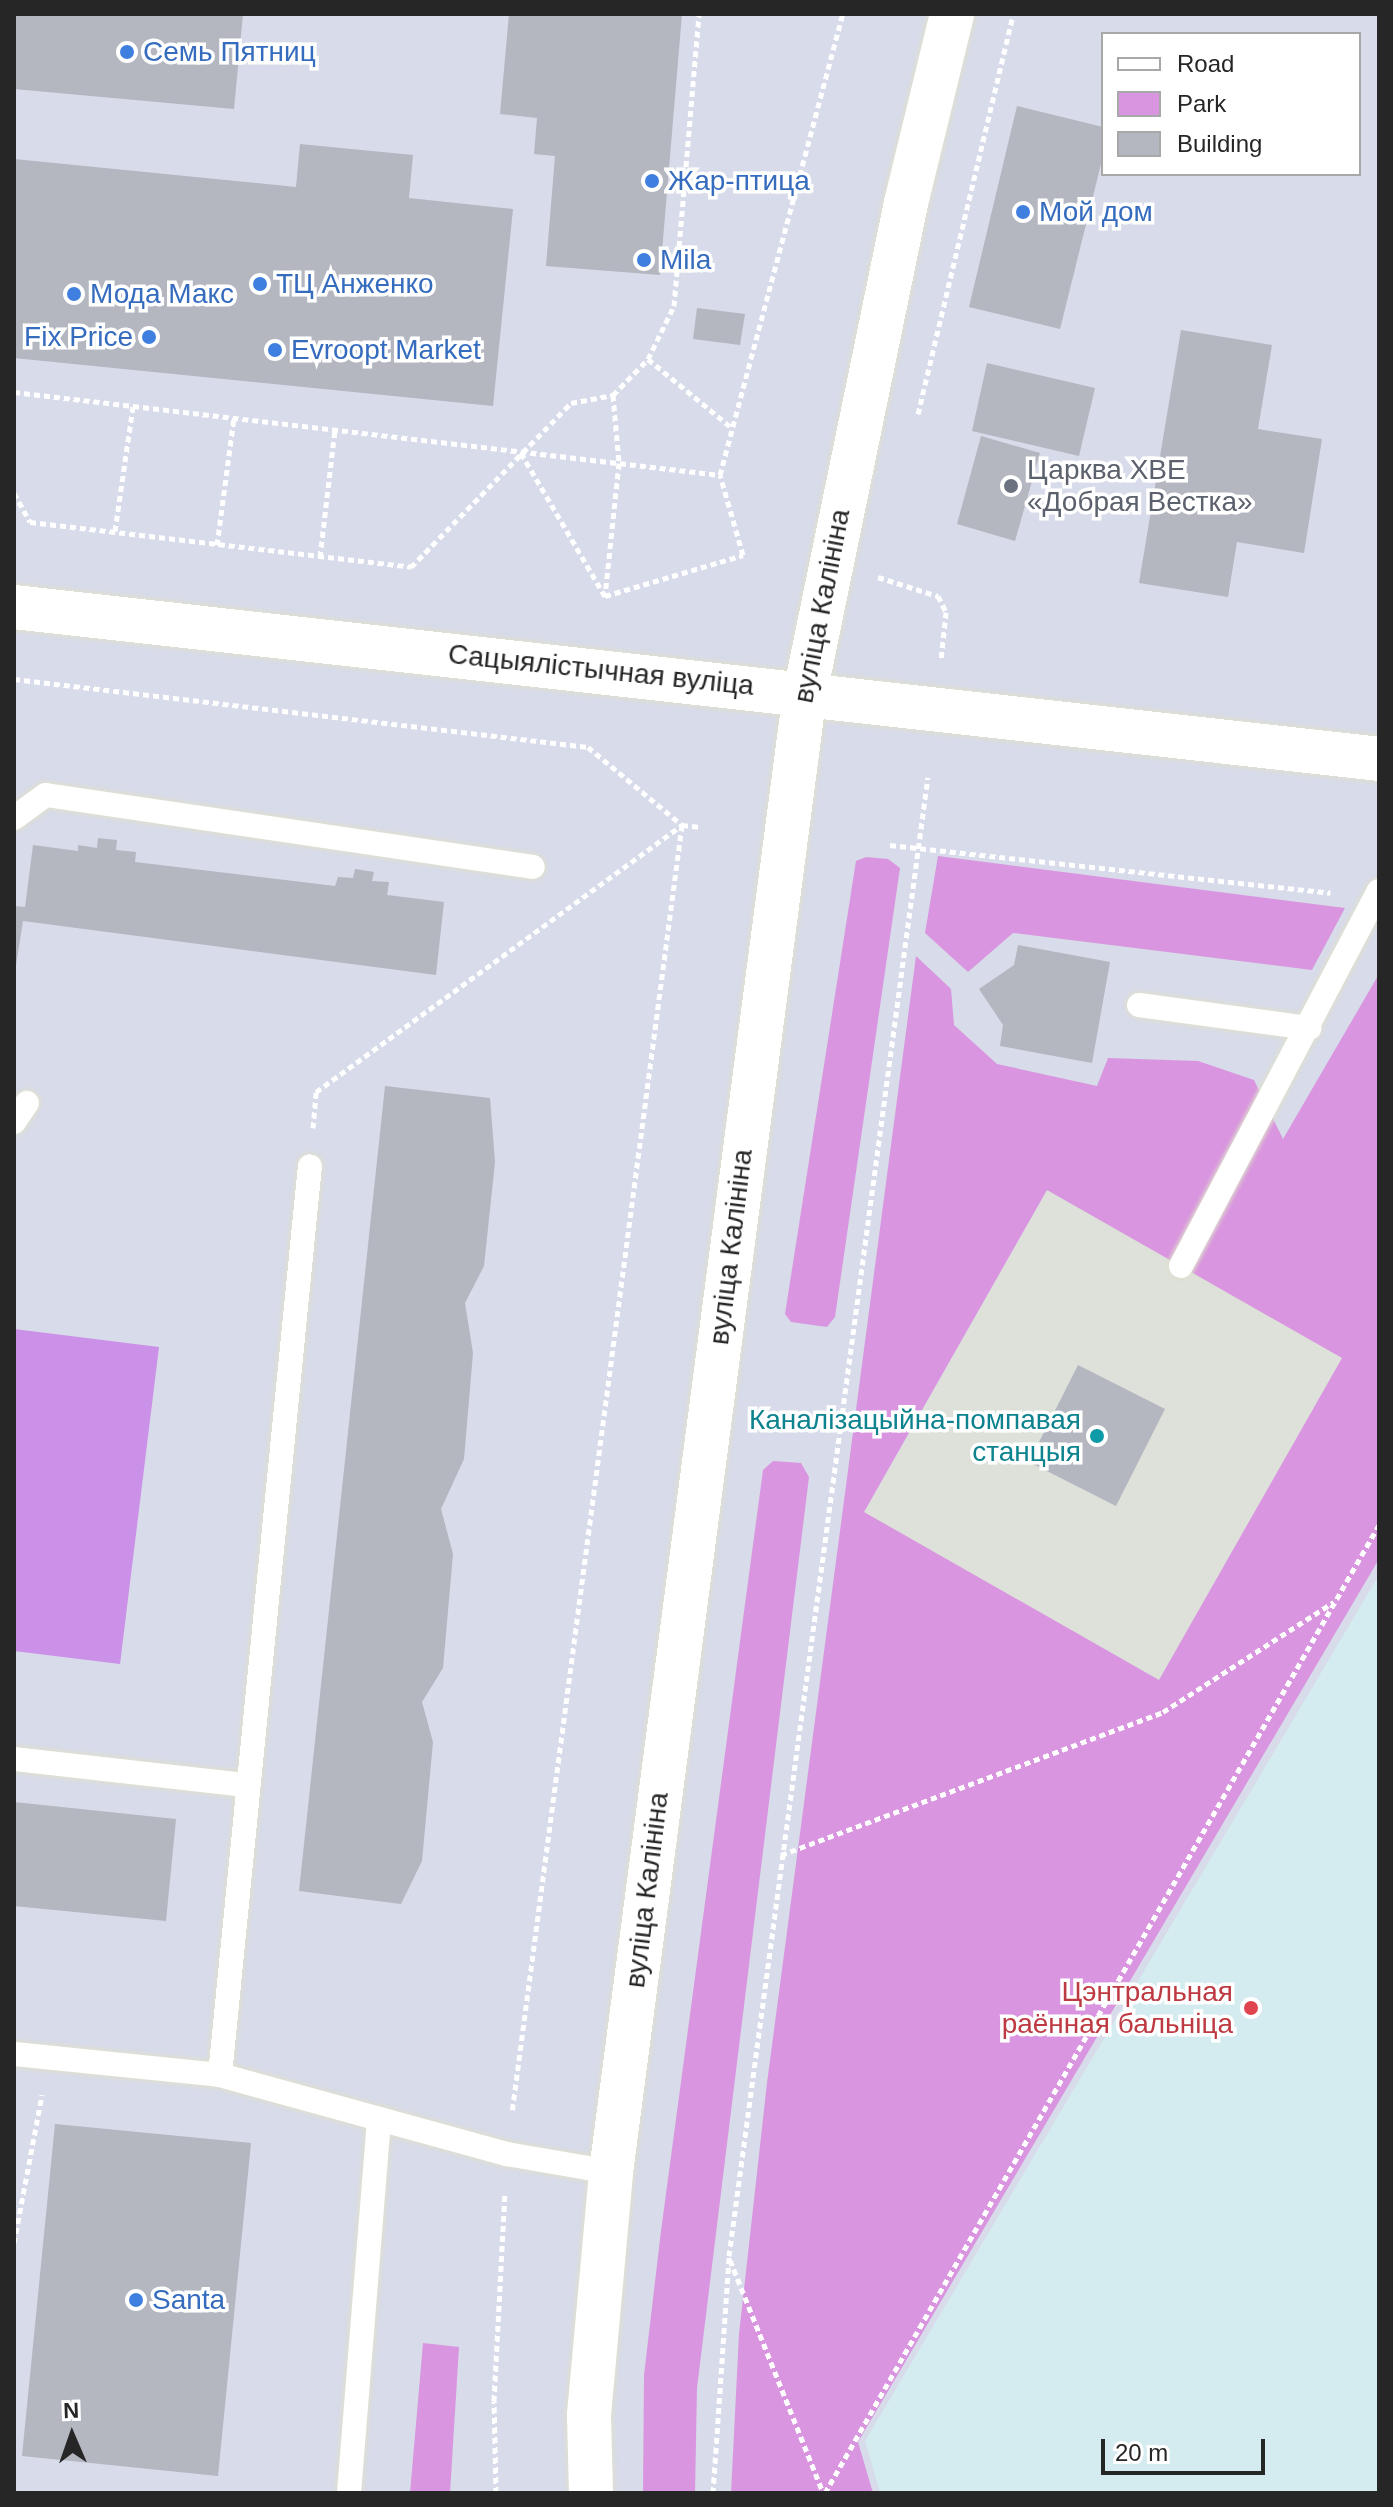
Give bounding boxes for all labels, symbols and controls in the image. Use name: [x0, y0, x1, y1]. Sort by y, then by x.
legend: [1101, 32, 1361, 176]
place label: Семь Пятниц: [143, 35, 316, 69]
marker: Семь Пятниц: [118, 43, 136, 61]
text: Road: [1177, 50, 1234, 77]
text: Park: [1177, 90, 1226, 117]
text: Building: [1177, 130, 1262, 157]
place label: Жар-птица: [668, 164, 810, 198]
marker: Жар-птица: [643, 172, 661, 190]
place label: Мой дом: [1039, 195, 1153, 229]
marker: Мой дом: [1014, 203, 1032, 221]
place label: Mila: [660, 243, 711, 277]
marker: Mila: [635, 251, 653, 269]
place label: ТЦ Анженко: [276, 267, 434, 301]
marker: ТЦ Анженко: [251, 275, 269, 293]
place label: Мода Макс: [90, 277, 234, 311]
marker: Мода Макс: [65, 285, 83, 303]
place label: Fix Price: [24, 320, 133, 354]
marker: Fix Price: [140, 328, 158, 346]
place label: Evroopt Market: [291, 333, 481, 367]
marker: Evroopt Market: [266, 341, 284, 359]
place label: Царква ХВЕ «Добрая Вестка»: [1027, 453, 1253, 519]
marker: Царква ХВЕ «Добрая Вестка»: [1002, 477, 1020, 495]
street label: вуліца Калініна: [787, 506, 857, 706]
street label: Сацыялістычная вуліца: [446, 637, 756, 703]
street label: вуліца Калініна: [702, 1147, 760, 1347]
place label: Каналізацыйна-помпавая станцыя: [749, 1403, 1081, 1469]
marker: Каналізацыйна-помпавая станцыя: [1088, 1427, 1106, 1445]
street label: вуліца Калініна: [618, 1790, 676, 1990]
place label: Цэнтральная раённая бальніца: [1002, 1975, 1233, 2041]
marker: Цэнтральная раённая бальніца: [1240, 1997, 1262, 2019]
place label: Santa: [152, 2283, 225, 2317]
marker: Santa: [127, 2291, 145, 2309]
north arrow: [32, 2395, 112, 2475]
text: N: [63, 2398, 80, 2423]
scale bar: [1105, 2423, 1269, 2473]
text: 20 m: [1115, 2439, 1168, 2466]

